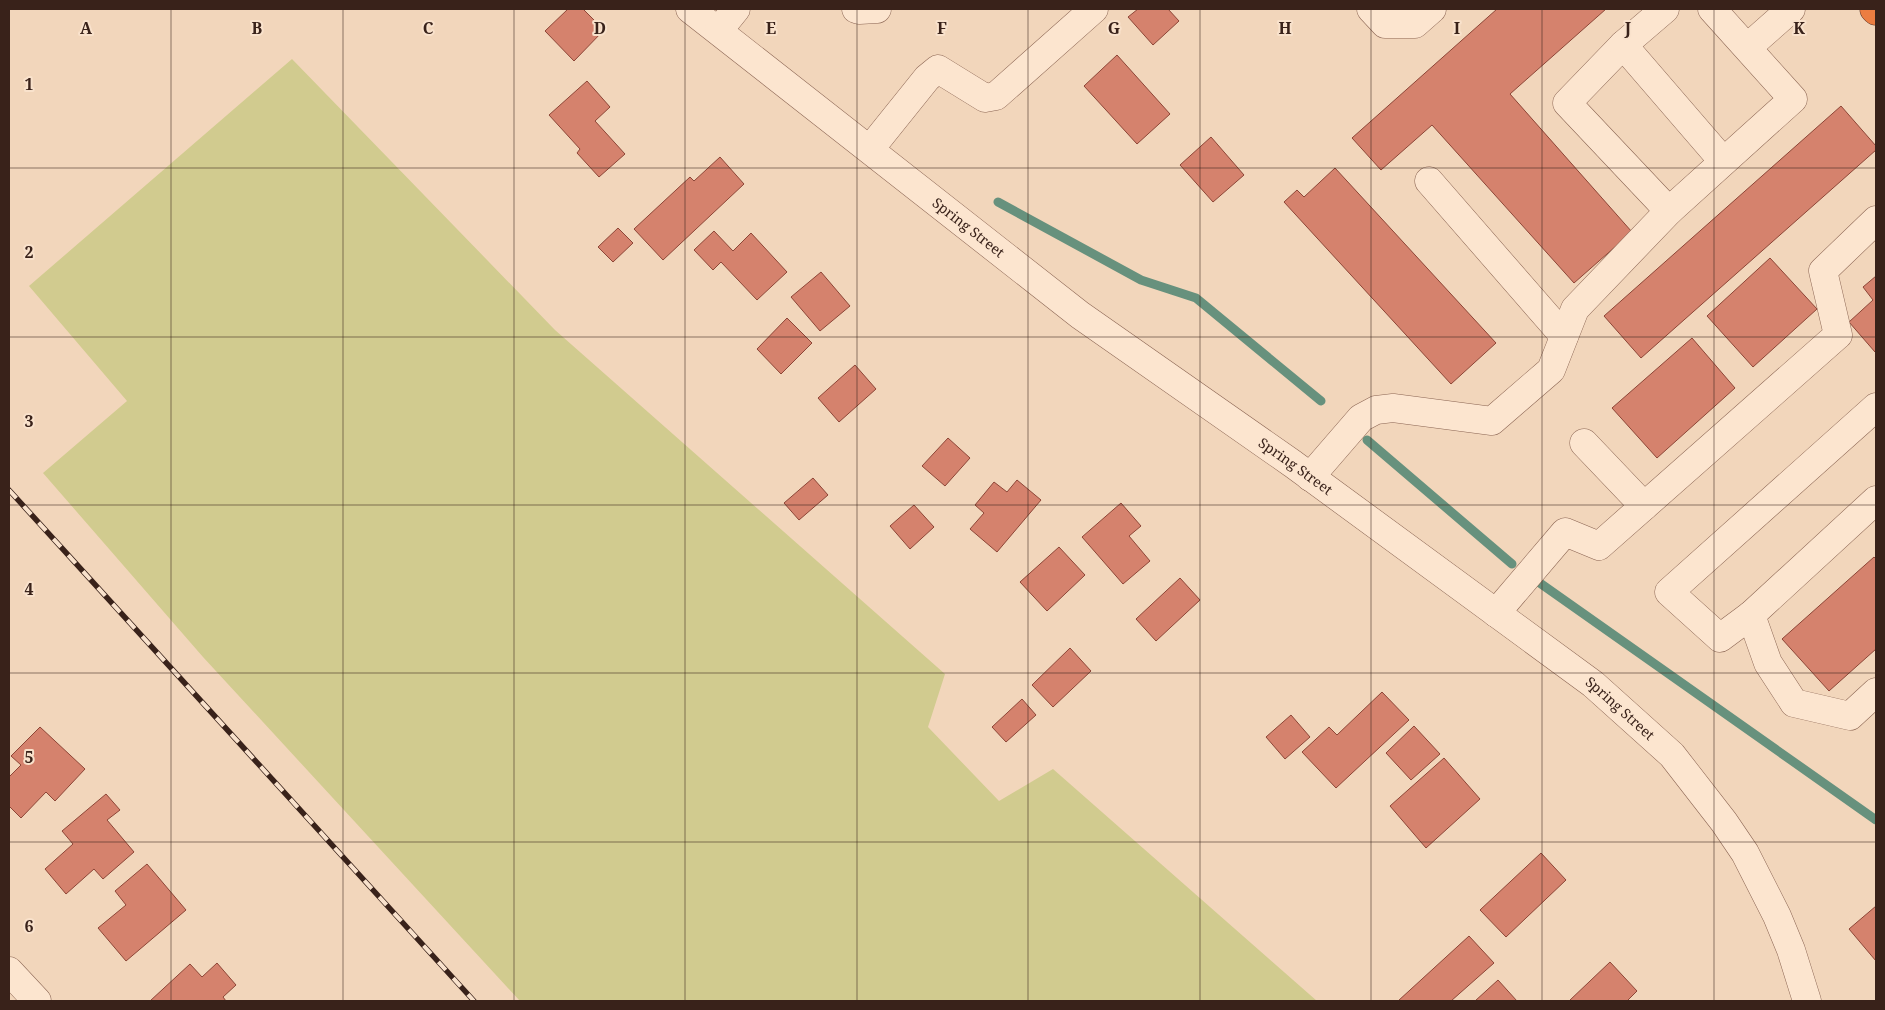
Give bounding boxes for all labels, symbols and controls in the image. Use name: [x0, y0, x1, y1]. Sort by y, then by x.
text: A: [80, 17, 93, 39]
text: B: [252, 17, 263, 39]
text: C: [423, 17, 434, 39]
text: D: [594, 17, 606, 39]
text: E: [766, 17, 776, 39]
text: F: [937, 17, 947, 39]
text: G: [1108, 17, 1120, 39]
text: H: [1278, 17, 1292, 39]
text: I: [1454, 17, 1460, 39]
text: J: [1624, 17, 1632, 39]
text: K: [1793, 17, 1805, 39]
text: 1: [24, 73, 34, 95]
street label: Spring Street: [929, 193, 1009, 261]
text: 2: [24, 241, 34, 263]
text: 3: [24, 410, 34, 432]
street label: Spring Street: [1255, 433, 1337, 499]
text: 4: [24, 578, 34, 600]
street label: Spring Street: [1582, 672, 1659, 744]
text: 5: [24, 746, 34, 768]
text: 6: [24, 915, 34, 937]

